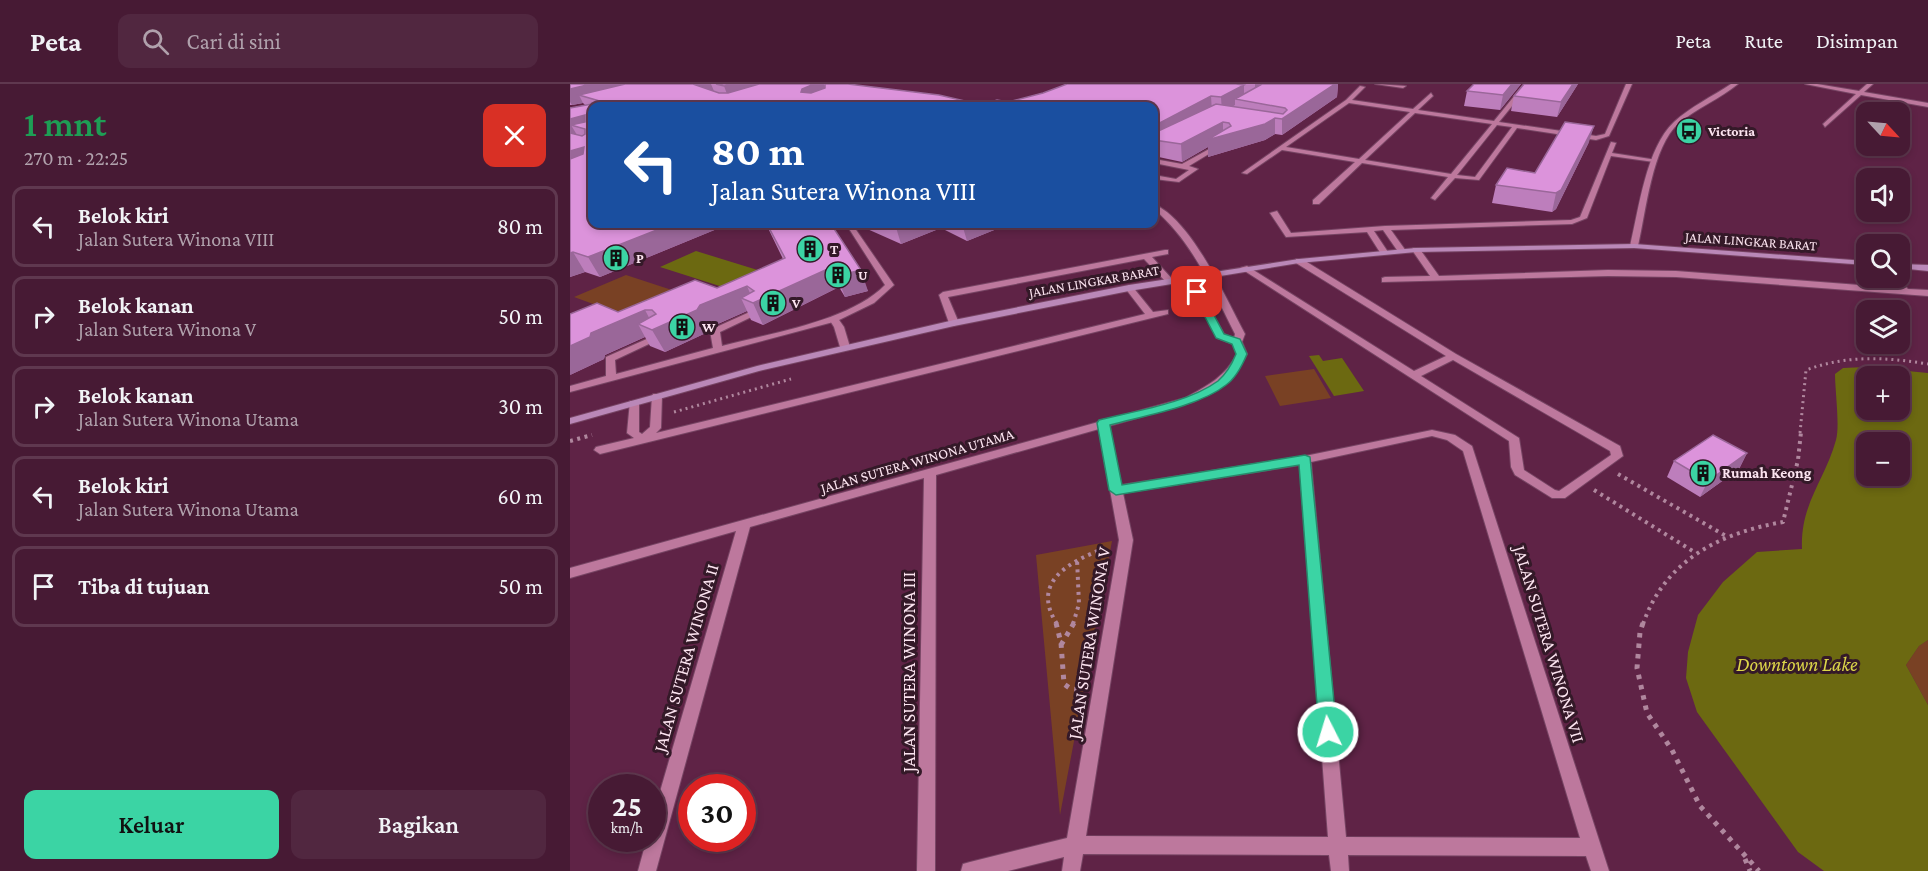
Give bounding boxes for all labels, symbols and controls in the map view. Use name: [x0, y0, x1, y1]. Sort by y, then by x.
search box: [118, 14, 538, 68]
icon: search: [139, 25, 172, 58]
text: Peta: [30, 26, 82, 57]
text: Cari di sini: [187, 29, 281, 54]
text: Peta: [1675, 29, 1711, 53]
text: Rute: [1744, 29, 1783, 53]
text: Disimpan: [1816, 29, 1898, 53]
north arrow: [1856, 102, 1910, 156]
map controls: [1856, 102, 1910, 486]
text: 1 mnt: [24, 104, 106, 144]
button: close: [483, 104, 546, 167]
bus stop icon: Victoria: [1674, 116, 1704, 146]
place label: Victoria: [1707, 123, 1755, 139]
icon: left: [612, 126, 690, 204]
text: 80 m: [711, 127, 805, 174]
text: 270 m · 22:25: [24, 147, 128, 169]
button: sound: [1856, 168, 1910, 222]
text: Jalan Sutera Winona VIII: [711, 176, 976, 206]
text: Belok kiri: [78, 203, 169, 228]
icon: left: [27, 210, 60, 243]
text: 80 m: [497, 214, 543, 239]
text: Jalan Sutera Winona VIII: [78, 228, 274, 250]
street label: JALAN LINGKAR BARAT: [1682, 228, 1818, 254]
building icon: T: [795, 234, 825, 264]
button: search: [1856, 234, 1910, 288]
place label: T: [830, 241, 839, 257]
building icon: P: [601, 243, 631, 273]
place label: P: [636, 250, 644, 266]
building icon: U: [823, 260, 853, 290]
street label: JALAN LINGKAR BARAT: [1025, 262, 1161, 301]
pin: [1171, 266, 1222, 317]
place label: U: [858, 267, 868, 283]
icon: arrive: [1180, 275, 1213, 308]
building icon: V: [758, 288, 788, 318]
text: Belok kanan: [78, 293, 194, 318]
place label: V: [791, 295, 801, 311]
icon: right: [27, 300, 60, 333]
button: layers: [1856, 300, 1910, 354]
text: 50 m: [498, 304, 543, 329]
building icon: W: [667, 312, 697, 342]
text: Jalan Sutera Winona V: [78, 318, 256, 340]
place label: W: [701, 319, 716, 335]
button: +: [1856, 366, 1910, 420]
text: Belok kanan: [78, 383, 194, 408]
icon: right: [27, 390, 60, 423]
text: 30 m: [498, 394, 543, 419]
text: Jalan Sutera Winona Utama: [78, 408, 299, 430]
street label: JALAN SUTERA WINONA UTAMA: [817, 426, 1016, 498]
button: −: [1856, 432, 1910, 486]
building icon: Rumah Keong: [1688, 458, 1718, 488]
place label: Rumah Keong: [1722, 465, 1812, 481]
text: Belok kiri: [78, 473, 169, 498]
icon: left: [27, 480, 60, 513]
text: 60 m: [498, 484, 543, 509]
text: Jalan Sutera Winona Utama: [78, 498, 299, 520]
street label: JALAN SUTERA WINONA VII: [1509, 541, 1589, 745]
street label: JALAN SUTERA WINONA V: [1064, 545, 1114, 742]
street label: JALAN SUTERA WINONA II: [649, 562, 722, 756]
icon: arrive: [27, 570, 60, 603]
street label: JALAN SUTERA WINONA III: [899, 572, 919, 774]
text: Tiba di tujuan: [78, 574, 210, 599]
text: 50 m: [498, 574, 543, 599]
water label: Downtown Lake: [1736, 653, 1858, 675]
position arrow: [1296, 700, 1360, 764]
speed limit sign: 30: [678, 774, 756, 852]
text: 25: [612, 789, 642, 822]
button: Keluar: [24, 790, 279, 859]
button: Bagikan: [291, 790, 546, 859]
text: km/h: [611, 820, 643, 836]

